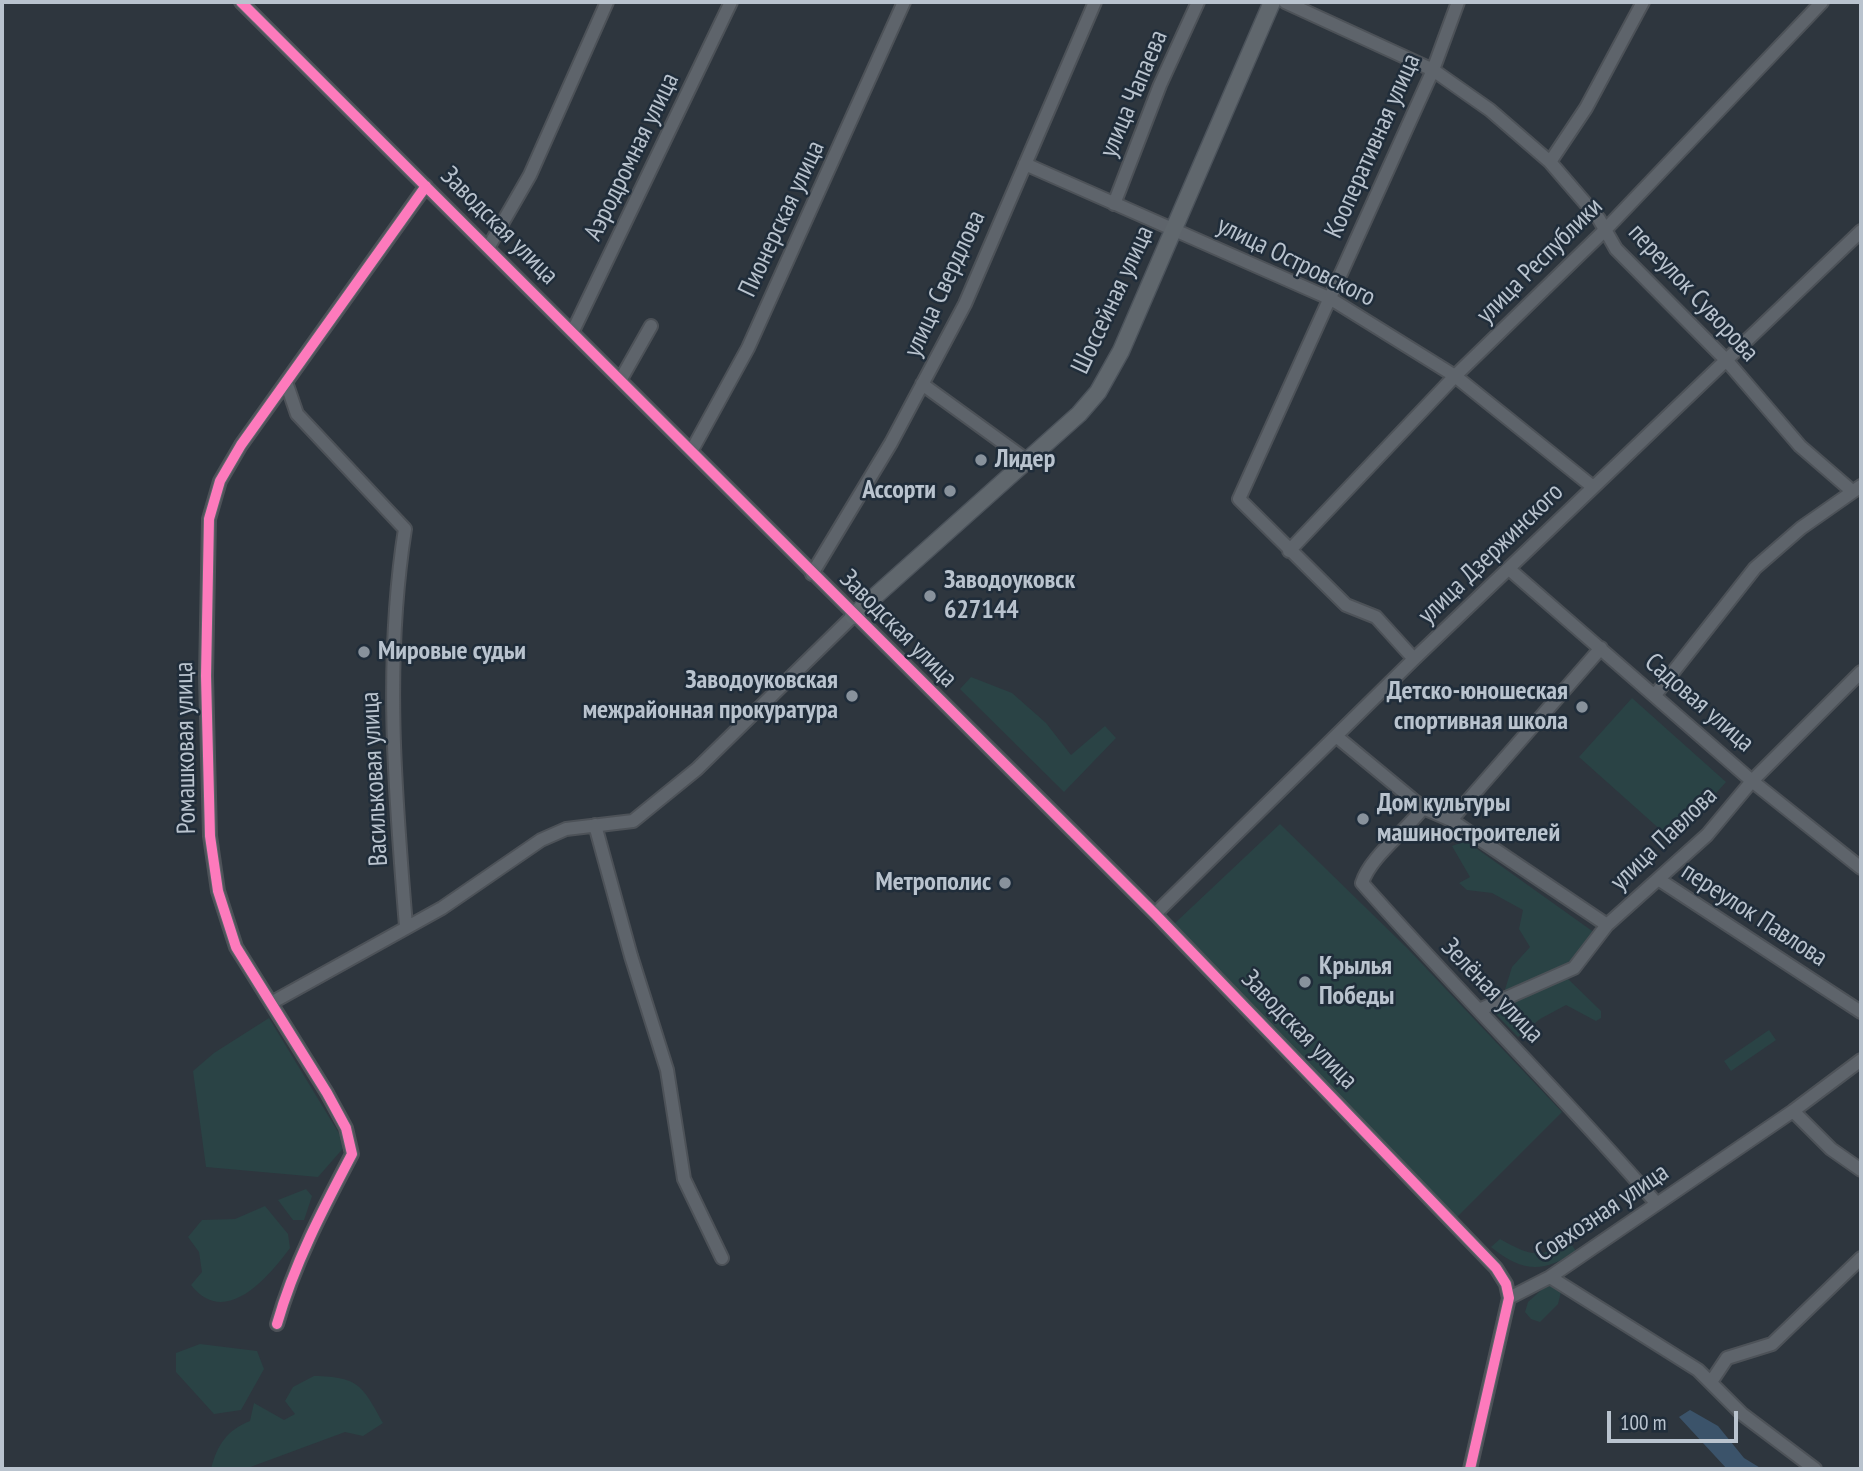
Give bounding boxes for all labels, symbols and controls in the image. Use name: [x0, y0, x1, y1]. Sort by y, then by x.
street label: улица Чапаева: [1093, 26, 1175, 162]
street label: Кооперативная улица: [1318, 49, 1428, 243]
street label: Аэродромная улица: [578, 68, 686, 246]
street label: Пионерская улица: [732, 136, 832, 302]
street label: Заводская улица: [434, 161, 564, 291]
street label: улица Республики: [1471, 192, 1609, 330]
street label: улица Свердлова: [898, 206, 992, 362]
street label: улица Островского: [1212, 210, 1380, 314]
street label: переулок Суворова: [1621, 218, 1765, 368]
street label: Шоссейная улица: [1065, 221, 1161, 379]
place label: Лидер: [995, 444, 1055, 476]
marker: Лидер: [973, 452, 989, 468]
place label: Ассорти: [862, 475, 936, 507]
street label: улица Дзержинского: [1412, 477, 1570, 631]
marker: Ассорти: [942, 483, 958, 499]
street label: Заводская улица: [833, 564, 963, 694]
place label: Заводоуковск 627144: [944, 565, 1075, 626]
marker: Заводоуковск 627144: [922, 588, 938, 604]
place label: Мировые судьи: [378, 636, 526, 668]
marker: Мировые судьи: [356, 644, 372, 660]
street label: Садовая улица: [1638, 647, 1760, 759]
street label: Ромашковая улица: [169, 661, 203, 835]
place label: Заводоуковская межрайонная прокуратура: [583, 665, 838, 726]
place label: Детско-юношеская спортивная школа: [1387, 676, 1568, 738]
marker: Заводоуковская межрайонная прокуратура: [844, 688, 860, 704]
street label: Васильковая улица: [355, 691, 395, 867]
marker: Детско-юношеская спортивная школа: [1574, 699, 1590, 715]
street label: улица Павлова: [1604, 781, 1724, 897]
place label: Дом культуры машиностроителей: [1377, 788, 1560, 850]
marker: Дом культуры машиностроителей: [1355, 811, 1371, 827]
street label: переулок Павлова: [1675, 856, 1833, 974]
place label: Метрополис: [875, 867, 991, 899]
marker: Метрополис: [997, 875, 1013, 891]
street label: Зелёная улица: [1434, 932, 1550, 1050]
place label: Крылья Победы: [1319, 951, 1394, 1012]
street label: Заводская улица: [1234, 964, 1364, 1096]
marker: Крылья Победы: [1297, 974, 1313, 990]
street label: Совхозная улица: [1529, 1157, 1675, 1269]
scale bar: [1611, 1398, 1742, 1442]
text: 100 m: [1620, 1409, 1666, 1436]

